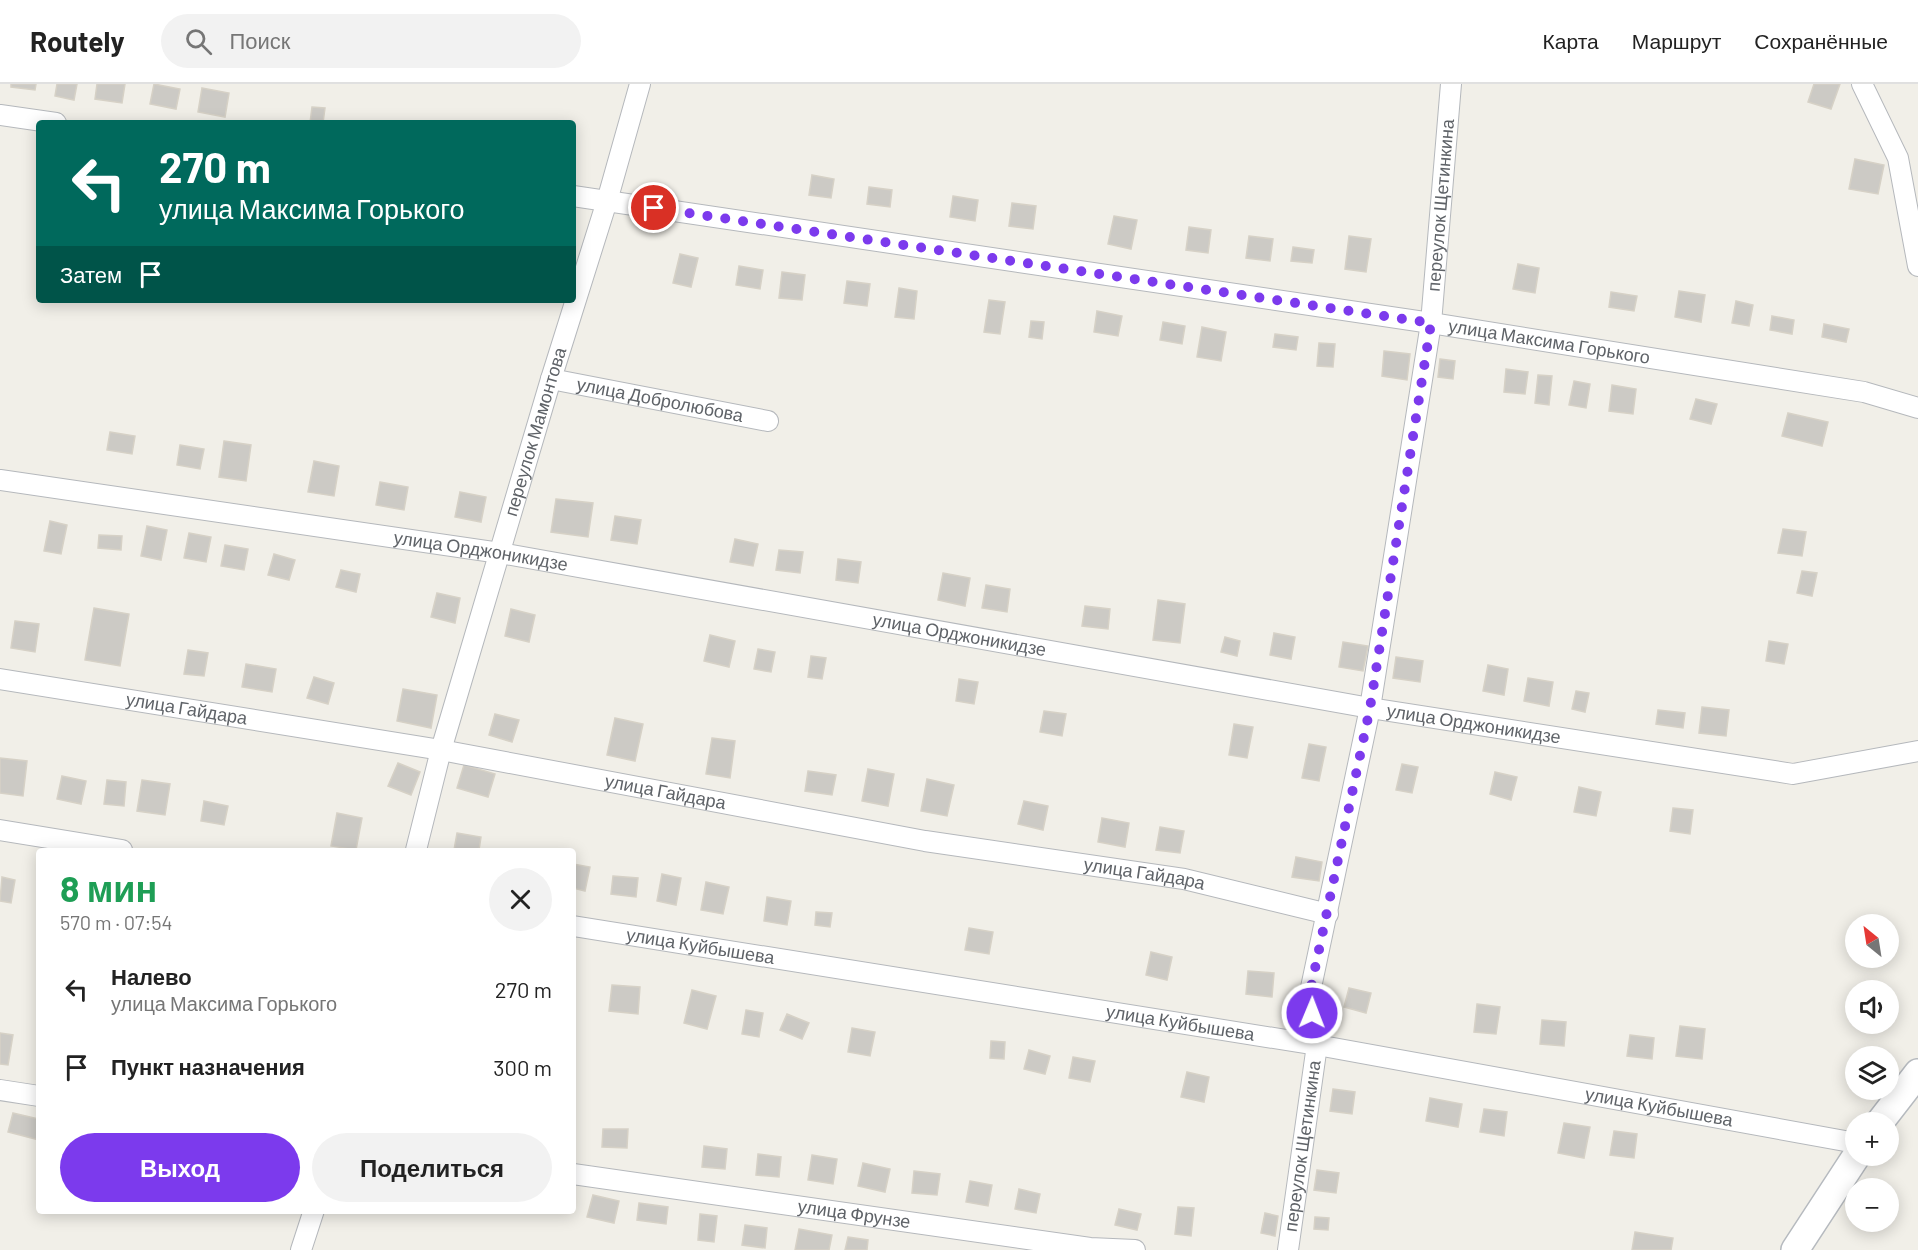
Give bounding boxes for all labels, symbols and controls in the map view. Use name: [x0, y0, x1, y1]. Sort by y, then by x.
search box: [161, 14, 581, 68]
text: Routely: [30, 24, 125, 58]
icon: search: [182, 25, 215, 58]
text: Поиск: [230, 27, 291, 53]
text: Карта: [1543, 28, 1599, 53]
text: Маршрут: [1632, 28, 1721, 53]
text: Сохранённые: [1754, 28, 1888, 53]
street label: переулок Щетинкина: [1422, 117, 1458, 292]
text: 270 m: [159, 141, 271, 191]
icon: left: [60, 144, 138, 222]
pin: [628, 182, 679, 233]
icon: arrive: [637, 191, 670, 224]
text: улица Максима Горького: [159, 192, 464, 224]
icon: arrive: [134, 258, 167, 291]
text: Затем: [60, 261, 122, 287]
street label: улица Максима Горького: [1447, 314, 1652, 368]
street label: переулок Мамонтова: [499, 343, 571, 519]
street label: улица Добролюбова: [575, 372, 746, 426]
street label: улица Орджоникидзе: [392, 526, 570, 575]
street label: улица Орджоникидзе: [871, 608, 1048, 660]
street label: улица Гайдара: [125, 687, 250, 729]
street label: улица Орджоникидзе: [1385, 699, 1562, 748]
street label: улица Гайдара: [603, 769, 729, 814]
street label: улица Гайдара: [1082, 852, 1209, 894]
text: 8 мин: [60, 866, 157, 909]
button: close: [489, 868, 552, 931]
text: 570 m · 07:54: [60, 910, 173, 934]
north arrow: [1845, 914, 1899, 968]
map controls: [1845, 914, 1899, 1232]
street label: улица Куйбышева: [625, 923, 777, 968]
text: Налево: [111, 963, 192, 989]
icon: left: [60, 973, 93, 1006]
text: 270 m: [495, 976, 552, 1002]
button: sound: [1845, 980, 1899, 1034]
position arrow: [1280, 981, 1344, 1045]
text: улица Максима Горького: [111, 991, 337, 1015]
street label: улица Куйбышева: [1105, 999, 1257, 1045]
button: layers: [1845, 1046, 1899, 1100]
icon: arrive: [60, 1051, 93, 1084]
text: Пункт назначения: [111, 1053, 305, 1079]
text: 300 m: [493, 1054, 552, 1080]
street label: переулок Щетинкина: [1279, 1058, 1325, 1233]
street label: улица Куйбышева: [1583, 1082, 1736, 1131]
button: +: [1845, 1112, 1899, 1166]
button: Выход: [60, 1133, 300, 1202]
button: Поделиться: [312, 1133, 552, 1202]
button: −: [1845, 1178, 1899, 1232]
street label: улица Фрунзе: [796, 1194, 912, 1232]

